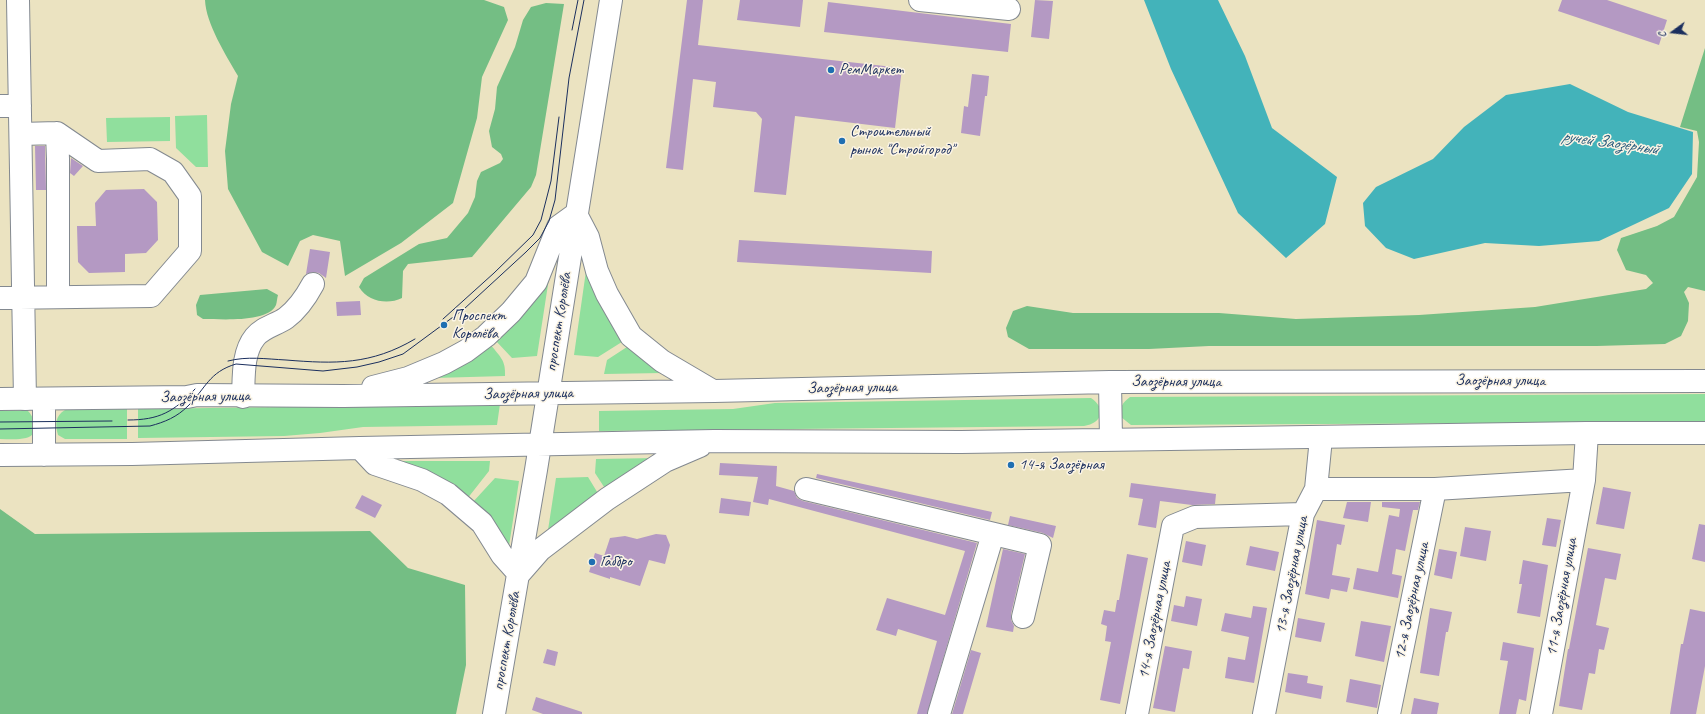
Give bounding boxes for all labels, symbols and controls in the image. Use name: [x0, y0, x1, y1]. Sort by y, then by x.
north arrow: [1653, 12, 1693, 52]
text: С: [1654, 31, 1669, 40]
place label: РемМаркет: [839, 60, 903, 80]
marker: РемМаркет: [826, 65, 836, 75]
place label: Строительный рынок "Стройгород": [850, 122, 954, 160]
water label: ручей Заозёрный: [1561, 126, 1659, 160]
marker: Строительный рынок "Стройгород": [837, 136, 847, 146]
street label: проспект Королёва: [542, 271, 576, 373]
place label: Проспект Королёва: [452, 306, 506, 344]
marker: Проспект Королёва: [439, 320, 449, 330]
street label: Заозёрная улица: [1455, 371, 1545, 391]
street label: Заозёрная улица: [1131, 372, 1221, 392]
street label: Заозёрная улица: [807, 378, 897, 398]
street label: Заозёрная улица: [483, 384, 573, 404]
street label: Заозёрная улица: [160, 387, 250, 407]
place label: 14-я Заозёрная: [1019, 455, 1104, 475]
marker: 14-я Заозёрная: [1006, 460, 1016, 470]
street label: 13-я Заозёрная улица: [1271, 515, 1313, 635]
street label: 11-я Заозёрная улица: [1542, 537, 1582, 657]
street label: 12-я Заозёрная улица: [1390, 541, 1434, 661]
place label: Габбро: [600, 552, 632, 572]
marker: Габбро: [587, 557, 597, 567]
street label: 14-я Заозёрная улица: [1134, 560, 1176, 680]
street label: проспект Королёва: [489, 590, 525, 692]

